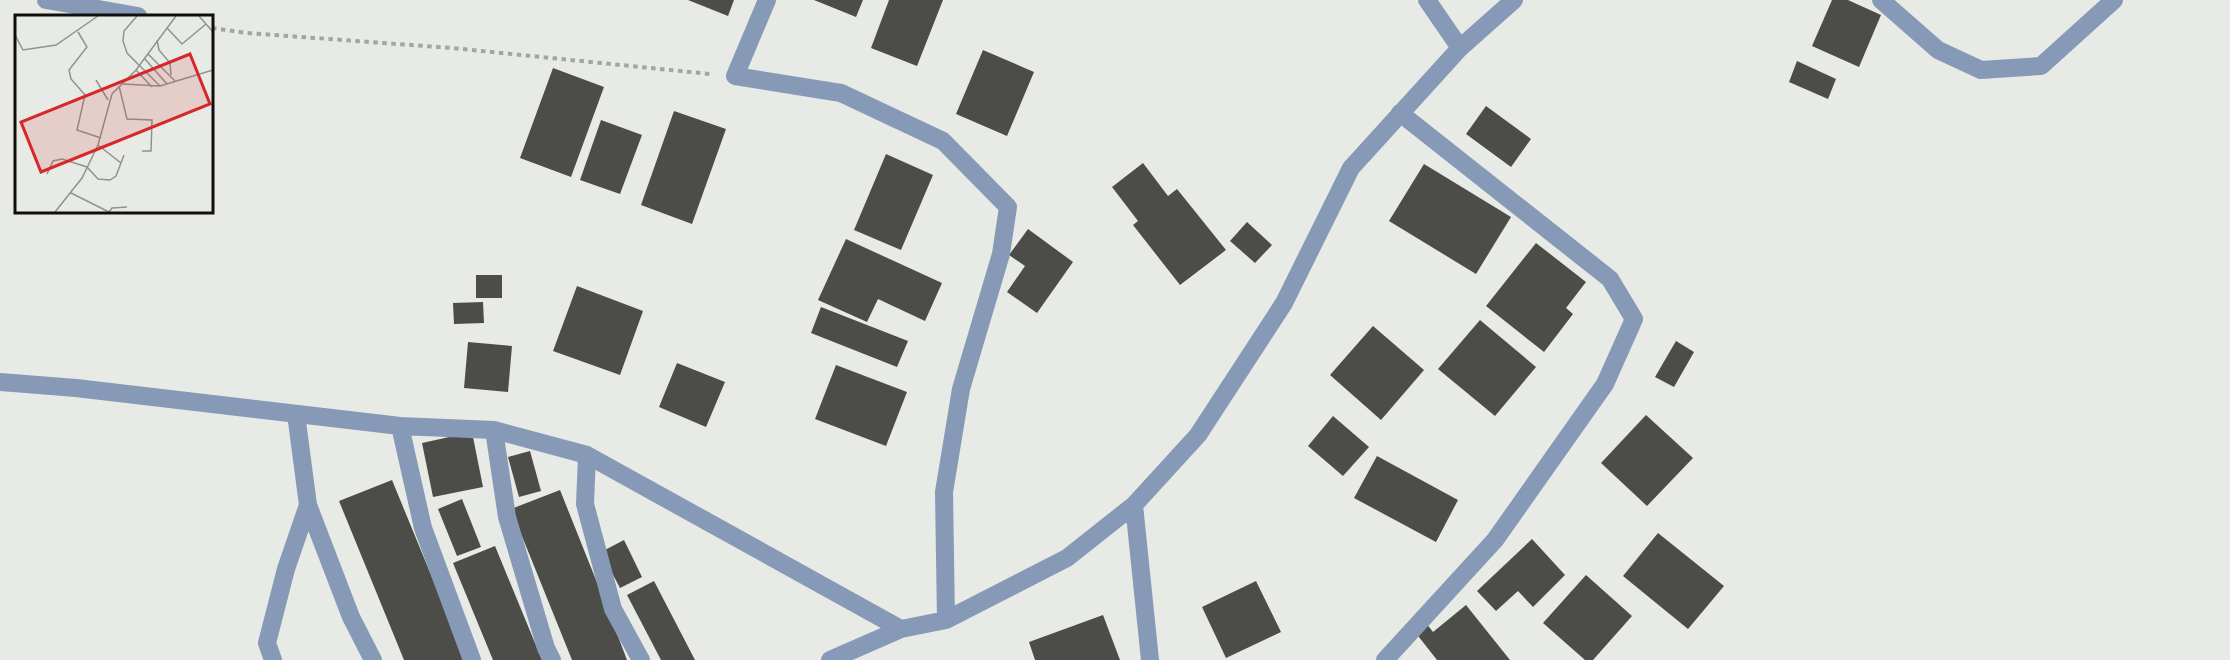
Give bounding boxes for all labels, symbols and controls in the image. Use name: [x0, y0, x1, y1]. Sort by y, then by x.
inset map: [15, 15, 213, 213]

